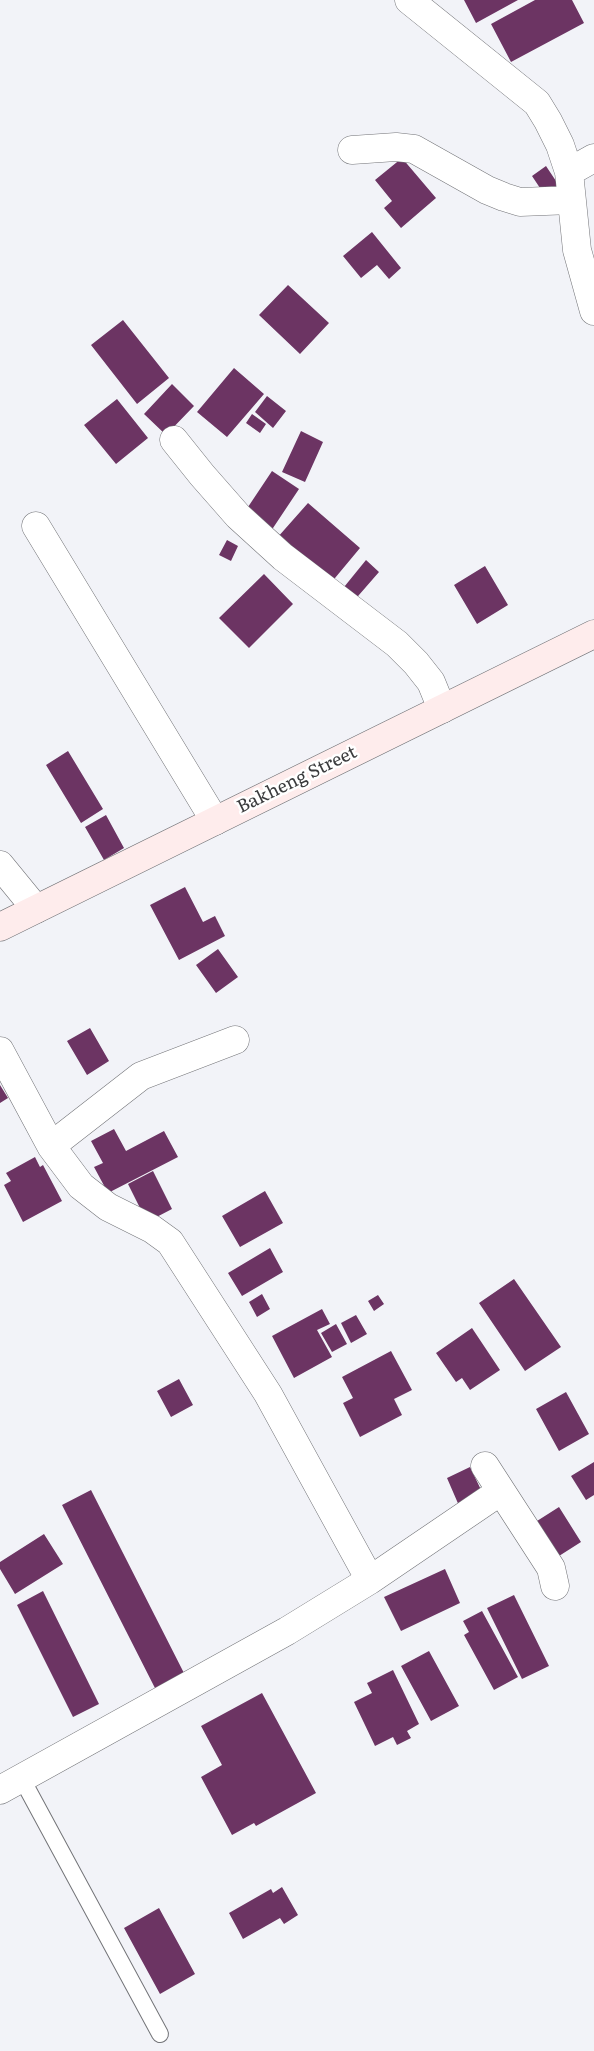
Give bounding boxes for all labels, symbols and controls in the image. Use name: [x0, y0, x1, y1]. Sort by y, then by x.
street label: Bakheng Street: [234, 742, 360, 818]

